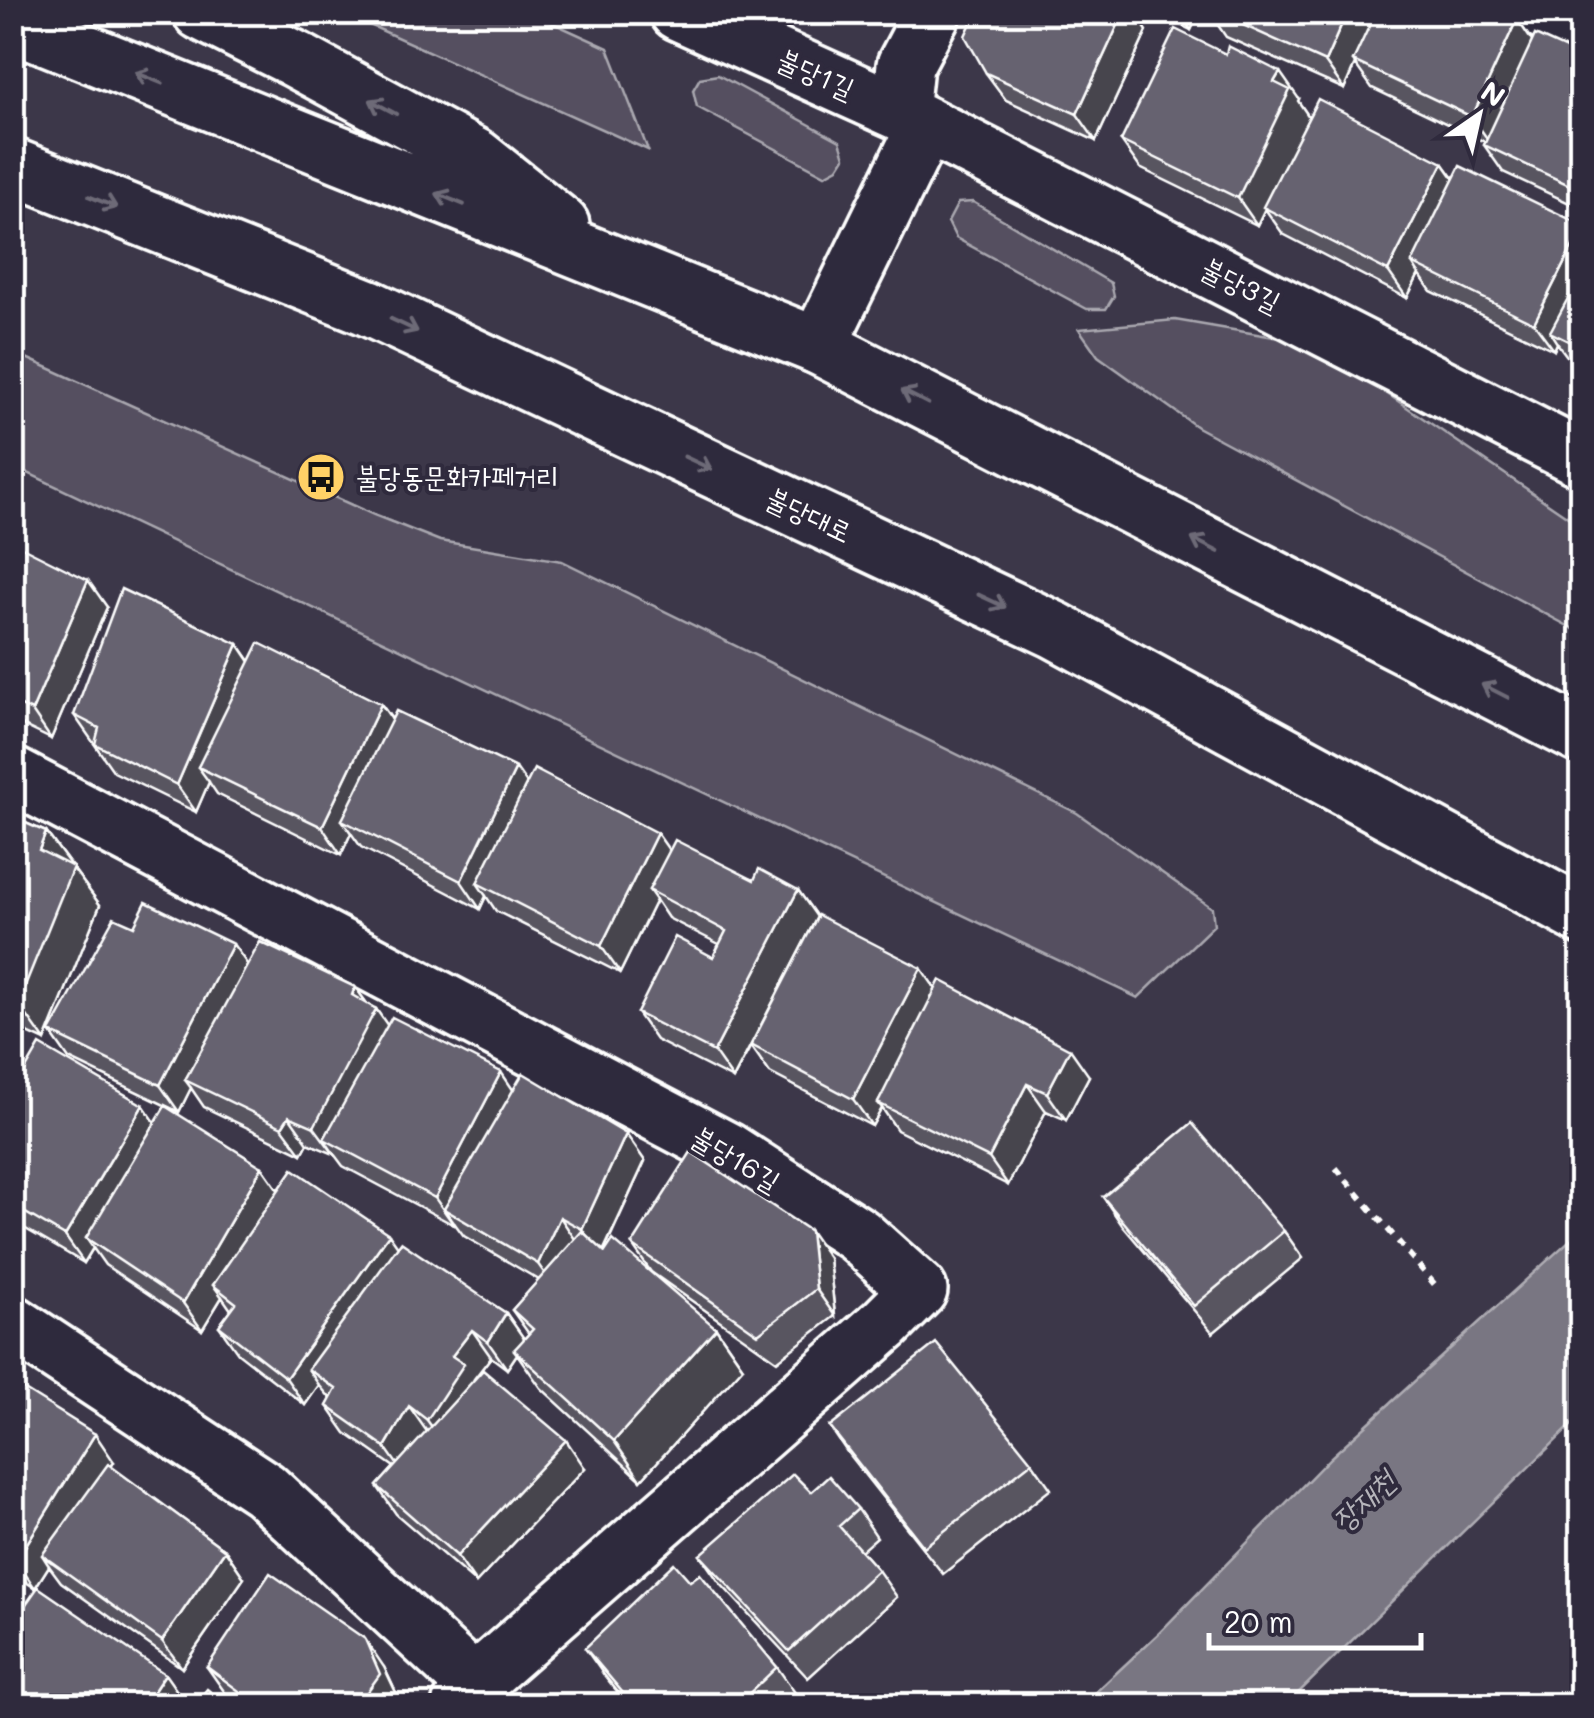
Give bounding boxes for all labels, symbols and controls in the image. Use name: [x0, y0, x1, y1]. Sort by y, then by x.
street label: 불당1길: [772, 40, 860, 106]
north arrow: [1429, 65, 1529, 165]
one-way arrow: [134, 67, 165, 85]
text: N: [1475, 73, 1512, 114]
one-way arrow: [369, 97, 398, 116]
one-way arrow: [436, 189, 466, 207]
one-way arrow: [87, 195, 118, 213]
street label: 불당3길: [1196, 249, 1287, 319]
one-way arrow: [388, 316, 418, 335]
one-way arrow: [901, 387, 931, 406]
bus stop icon: 불당동문화카페거리: [295, 451, 347, 503]
one-way arrow: [682, 454, 712, 473]
place label: 불당동문화카페거리: [356, 458, 559, 494]
street label: 불당대로: [761, 479, 858, 549]
one-way arrow: [1190, 535, 1220, 554]
one-way arrow: [977, 592, 1007, 611]
one-way arrow: [1480, 681, 1510, 700]
street label: 불당16길: [686, 1118, 787, 1199]
water label: 장재천: [1323, 1458, 1405, 1539]
scale bar: [1209, 1588, 1422, 1650]
text: 20 m: [1224, 1601, 1293, 1641]

